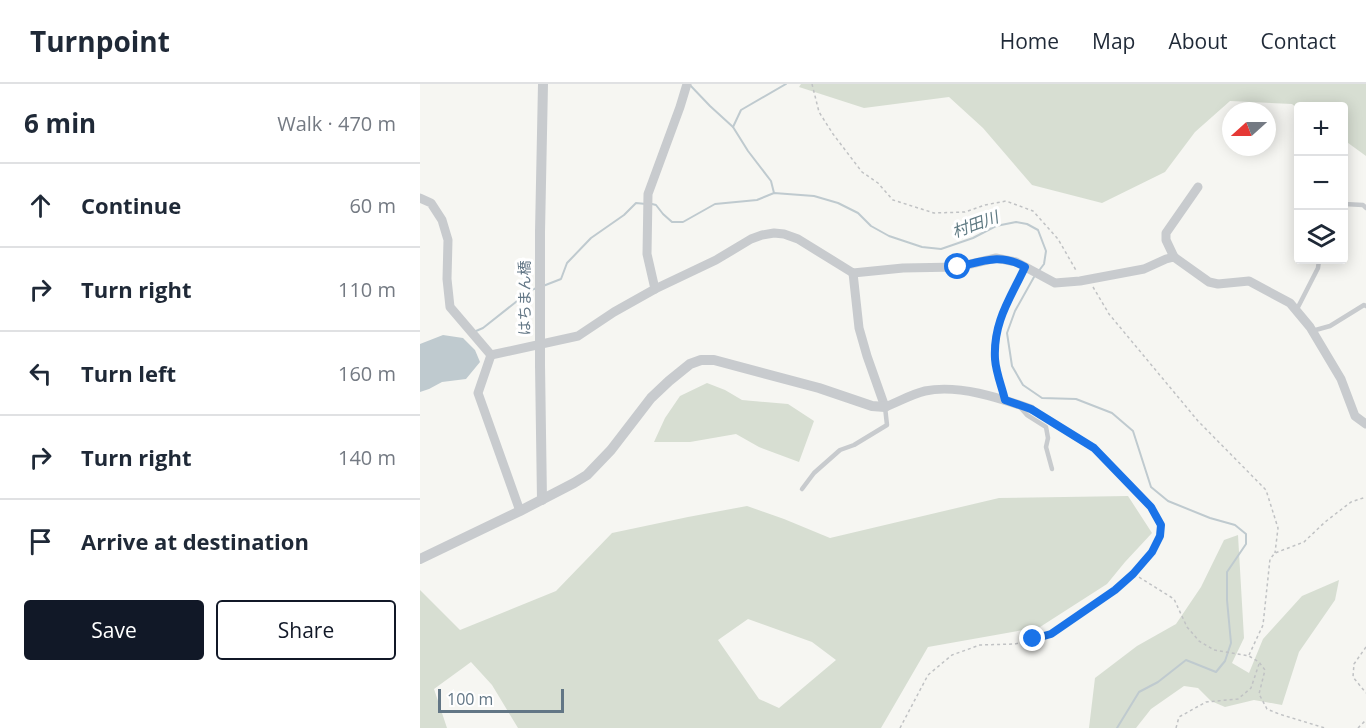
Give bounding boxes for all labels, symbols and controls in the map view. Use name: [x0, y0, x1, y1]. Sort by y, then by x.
text: Turnpoint: [30, 22, 170, 60]
text: Home: [1000, 27, 1059, 55]
text: Map: [1092, 27, 1135, 55]
text: About: [1168, 27, 1228, 55]
text: Contact: [1261, 27, 1336, 55]
north arrow: [1222, 102, 1276, 156]
map controls: [1294, 102, 1348, 264]
button: +: [1294, 102, 1348, 156]
text: 6 min: [24, 105, 96, 141]
text: Walk · 470 m: [277, 110, 396, 137]
button: −: [1294, 156, 1348, 210]
icon: ahead: [24, 189, 57, 222]
text: Continue: [81, 190, 181, 220]
text: 60 m: [349, 192, 396, 219]
water label: 村田川: [949, 205, 1003, 243]
button: layers: [1294, 210, 1348, 264]
route start: [944, 253, 970, 279]
street label: はちまん橋: [514, 260, 534, 336]
icon: right: [24, 273, 57, 306]
text: Turn right: [81, 274, 192, 304]
text: 110 m: [338, 276, 396, 303]
icon: left: [24, 357, 57, 390]
text: Turn left: [81, 358, 176, 388]
text: 160 m: [338, 360, 396, 387]
icon: right: [24, 441, 57, 474]
text: Turn right: [81, 442, 192, 472]
text: 140 m: [338, 444, 396, 471]
icon: arrive: [24, 525, 57, 558]
text: Arrive at destination: [81, 526, 309, 556]
button: Save: [24, 600, 204, 660]
button: Share: [216, 600, 396, 660]
route end: [1019, 625, 1045, 651]
scale bar: [438, 686, 564, 714]
text: 100 m: [447, 688, 493, 710]

